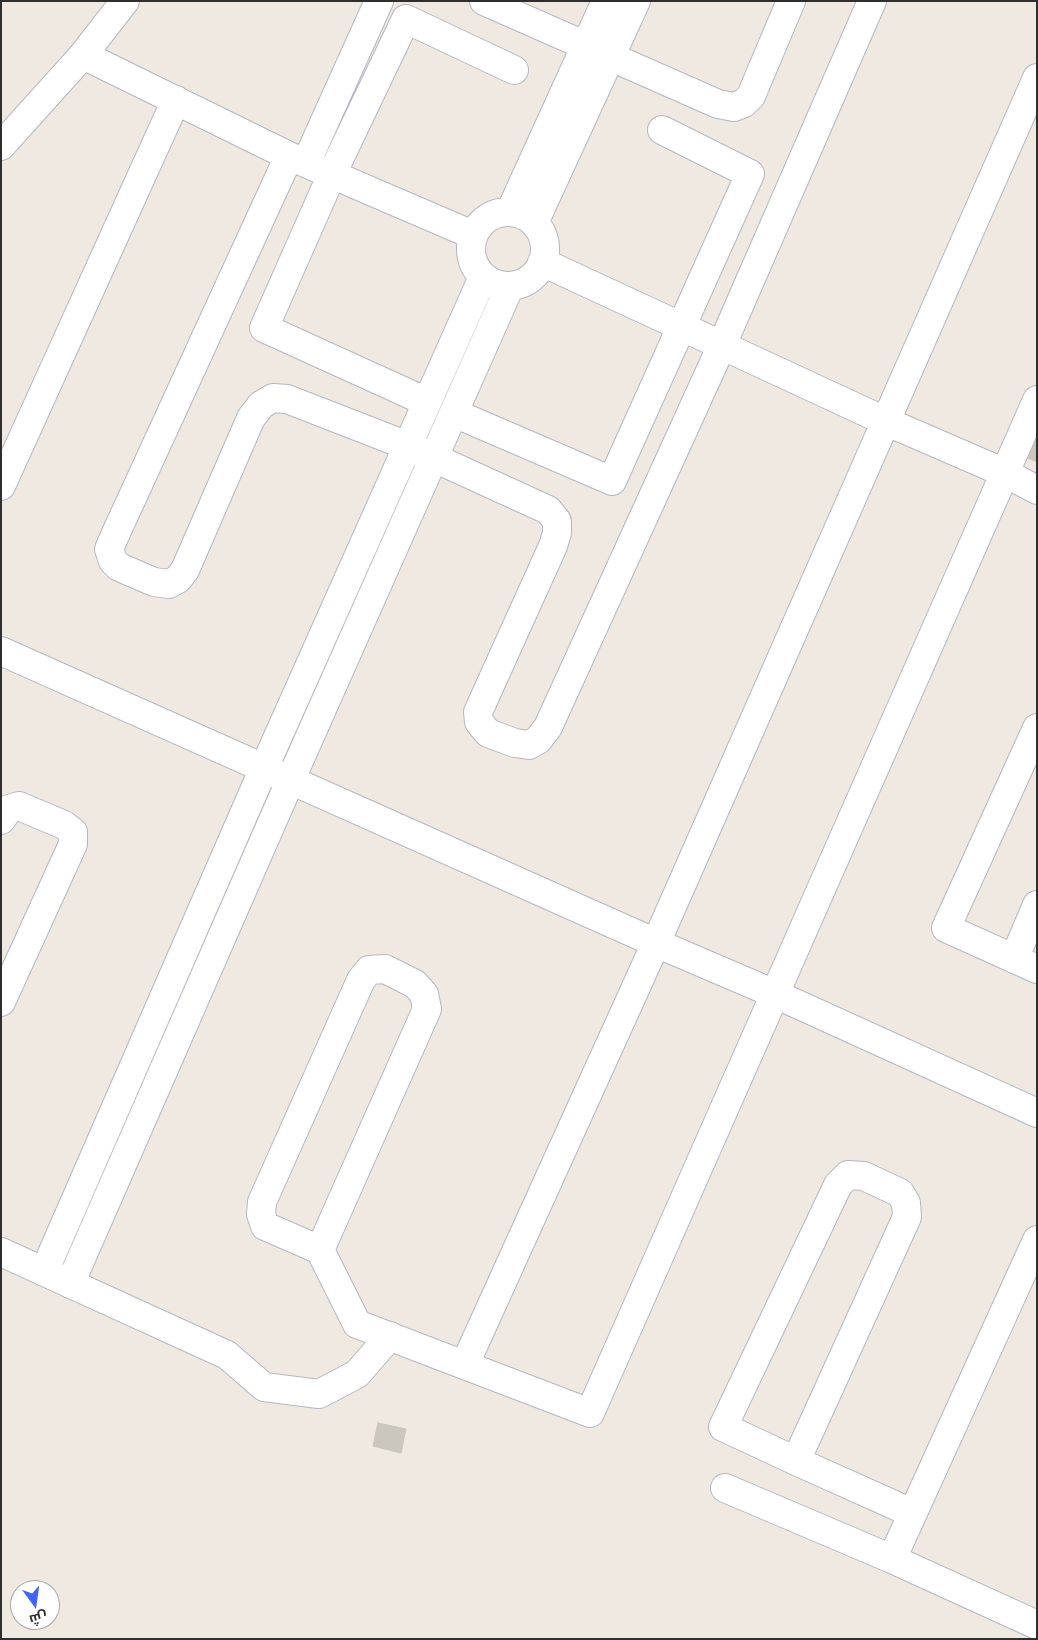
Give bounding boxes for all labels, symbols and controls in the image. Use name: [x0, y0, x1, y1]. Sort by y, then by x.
north arrow: [10, 1580, 60, 1630]
text: ش: [28, 1609, 49, 1629]

